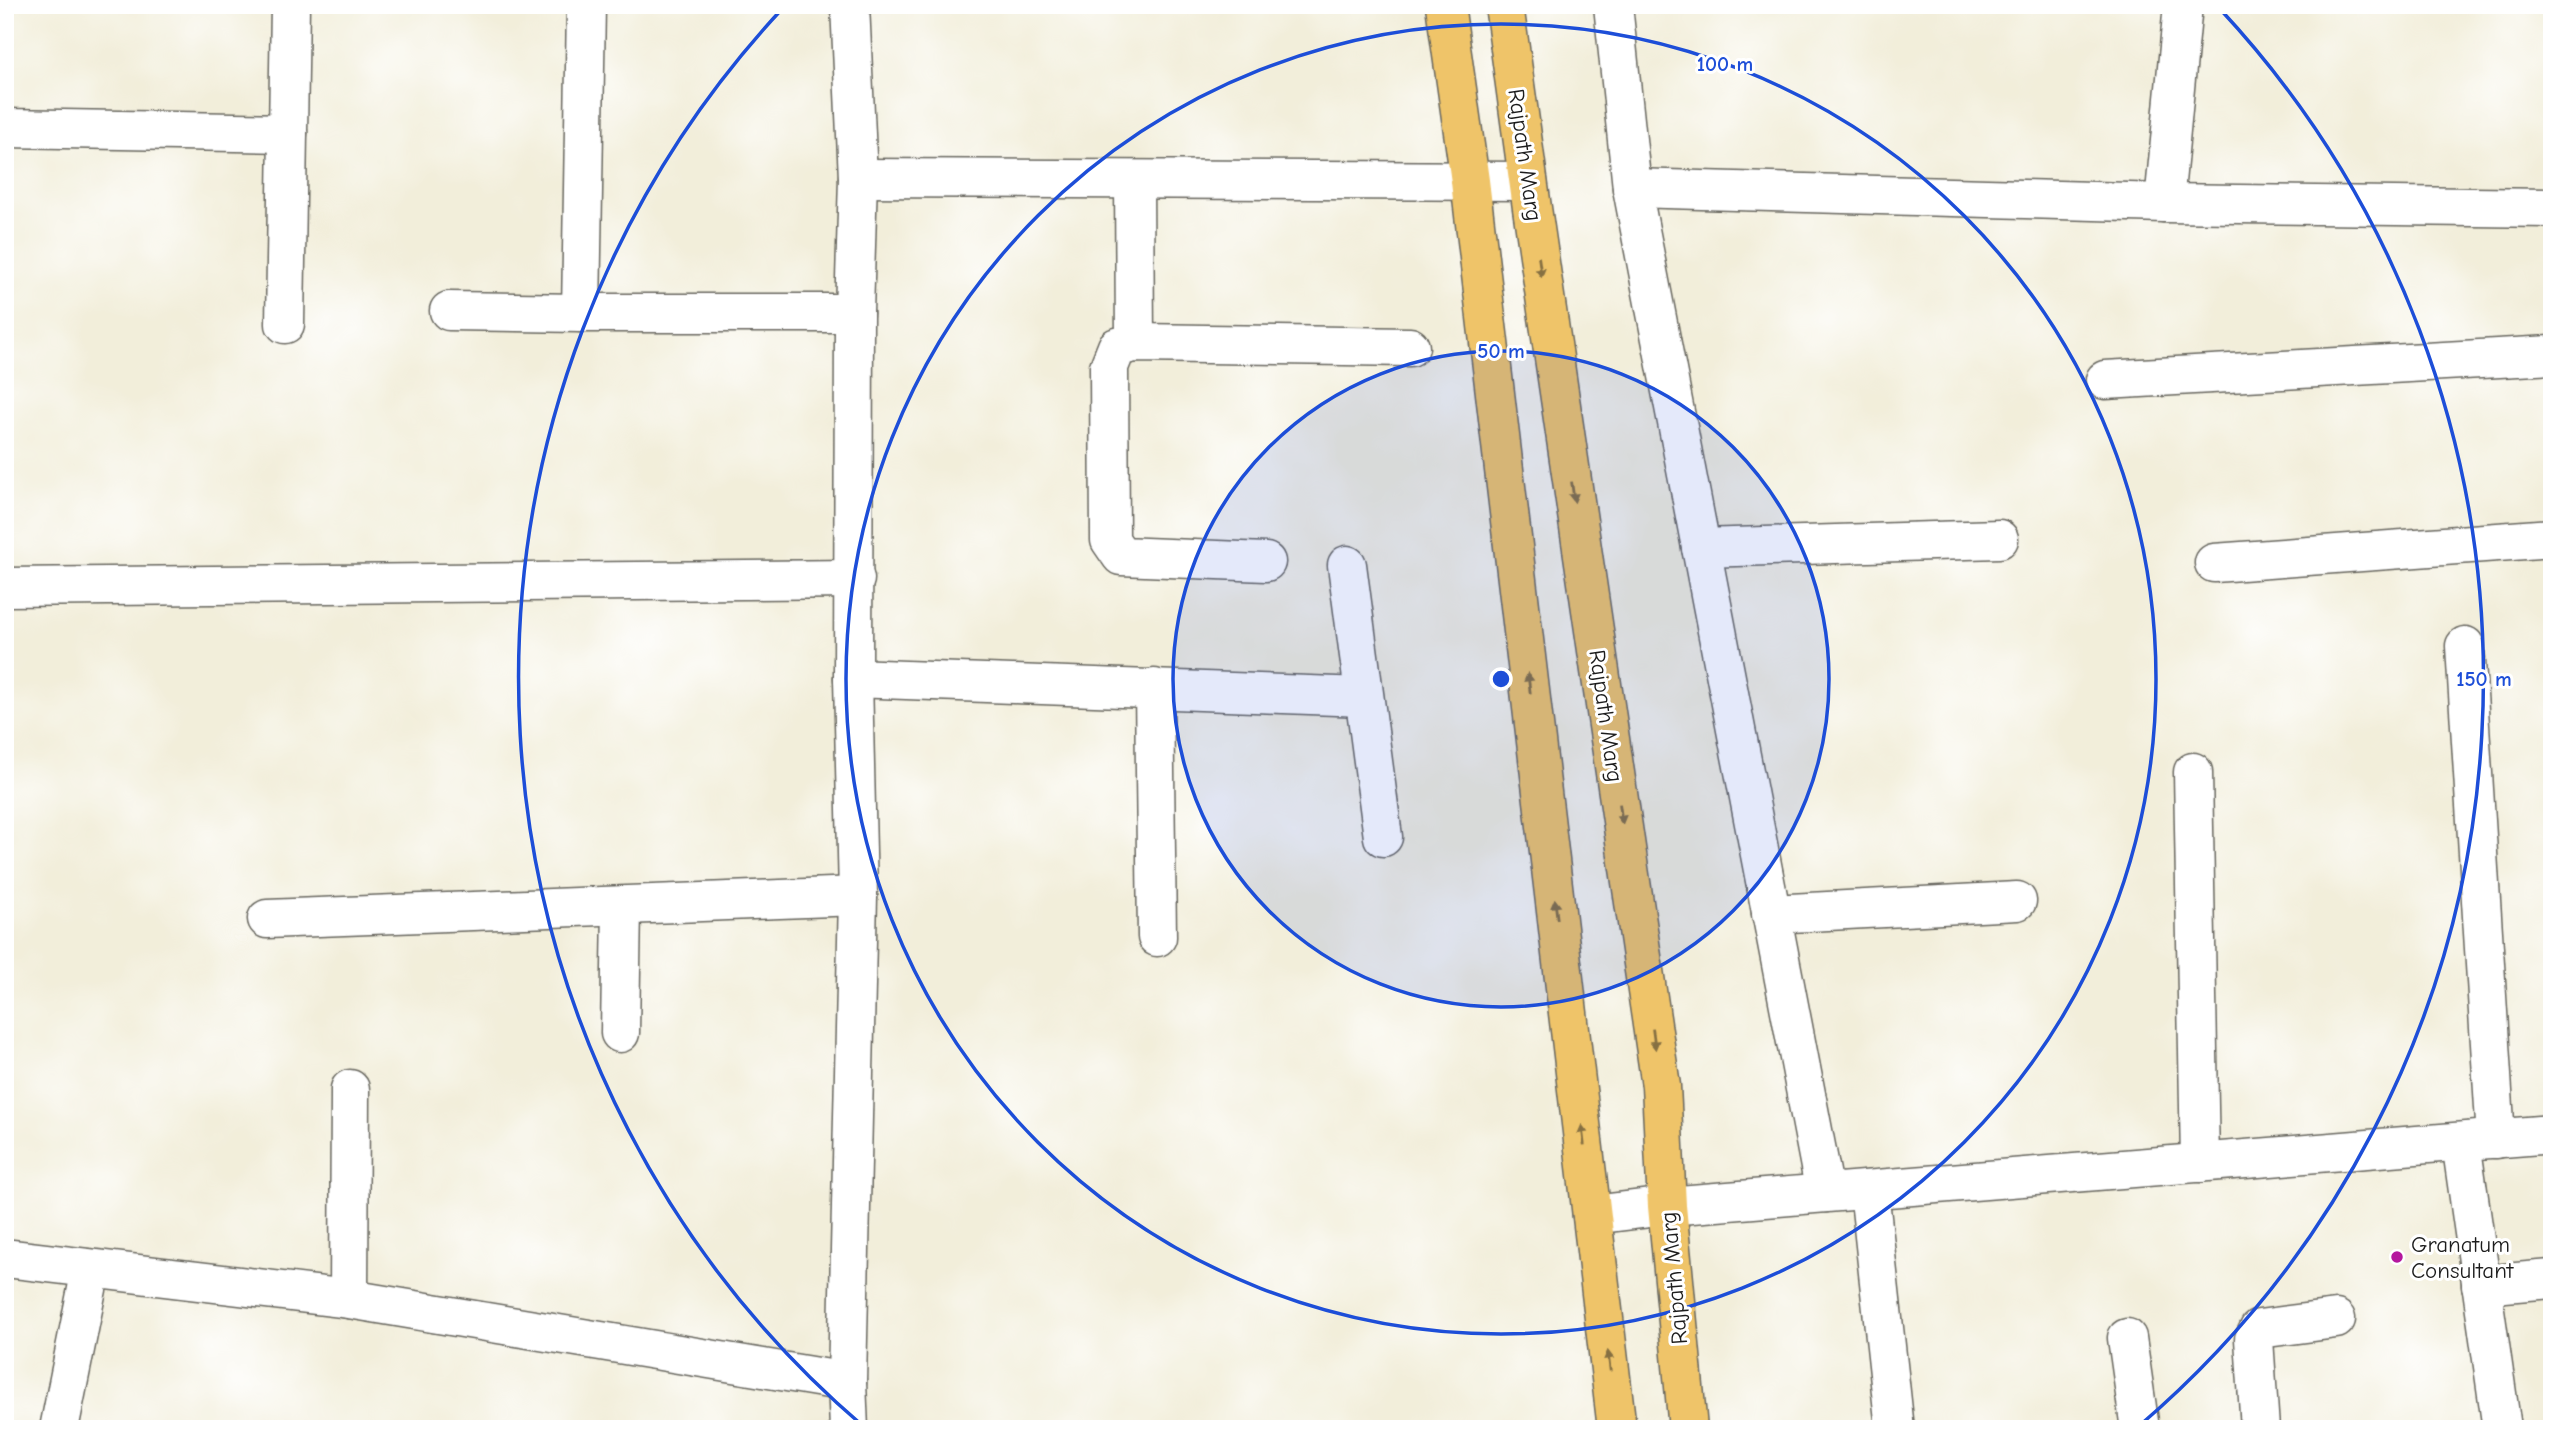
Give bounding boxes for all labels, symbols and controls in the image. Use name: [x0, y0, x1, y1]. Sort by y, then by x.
text: 100 m: [1697, 52, 1753, 76]
street label: Rajpath Marg: [1502, 87, 1548, 223]
one-way arrow: [1535, 256, 1546, 278]
text: 50 m: [1477, 339, 1525, 363]
one-way arrow: [1568, 481, 1579, 503]
street label: Rajpath Marg: [1583, 648, 1629, 784]
centre of rings: [1489, 667, 1513, 691]
text: 150 m: [2456, 667, 2512, 691]
one-way arrow: [1524, 672, 1535, 694]
one-way arrow: [1616, 803, 1627, 825]
one-way arrow: [1550, 898, 1561, 920]
one-way arrow: [1649, 1028, 1660, 1050]
one-way arrow: [1577, 1124, 1588, 1146]
street label: Rajpath Marg: [1655, 1210, 1693, 1346]
place label: Granatum Consultant: [2411, 1231, 2515, 1284]
marker: Granatum Consultant: [2389, 1249, 2405, 1265]
one-way arrow: [1603, 1350, 1614, 1372]

